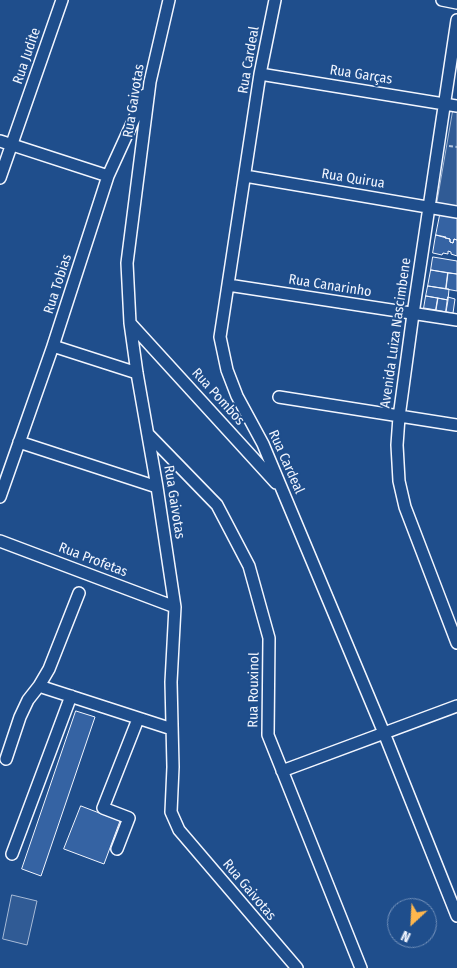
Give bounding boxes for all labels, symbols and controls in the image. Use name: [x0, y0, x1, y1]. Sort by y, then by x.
street label: Rua Cardeal: [235, 25, 263, 95]
street label: Rua Judite: [10, 26, 44, 86]
street label: Rua Garças: [329, 62, 393, 88]
street label: Rua Gaivotas: [120, 63, 148, 139]
street label: Rua Quirua: [320, 166, 386, 192]
street label: Rua Tobias: [40, 252, 76, 316]
street label: Avenida Luiza Nascimbene: [377, 257, 415, 409]
street label: Rua Canarinho: [287, 271, 373, 301]
street label: Rua Pombos: [188, 365, 248, 429]
street label: Rua Cardeal: [264, 427, 308, 497]
street label: Rua Gaivotas: [160, 464, 188, 540]
street label: Rua Profetas: [56, 539, 130, 581]
street label: Rua Rouxinol: [245, 652, 263, 728]
street label: Rua Gaivotas: [219, 856, 279, 924]
north arrow: [387, 898, 437, 948]
text: N: [398, 927, 413, 946]

